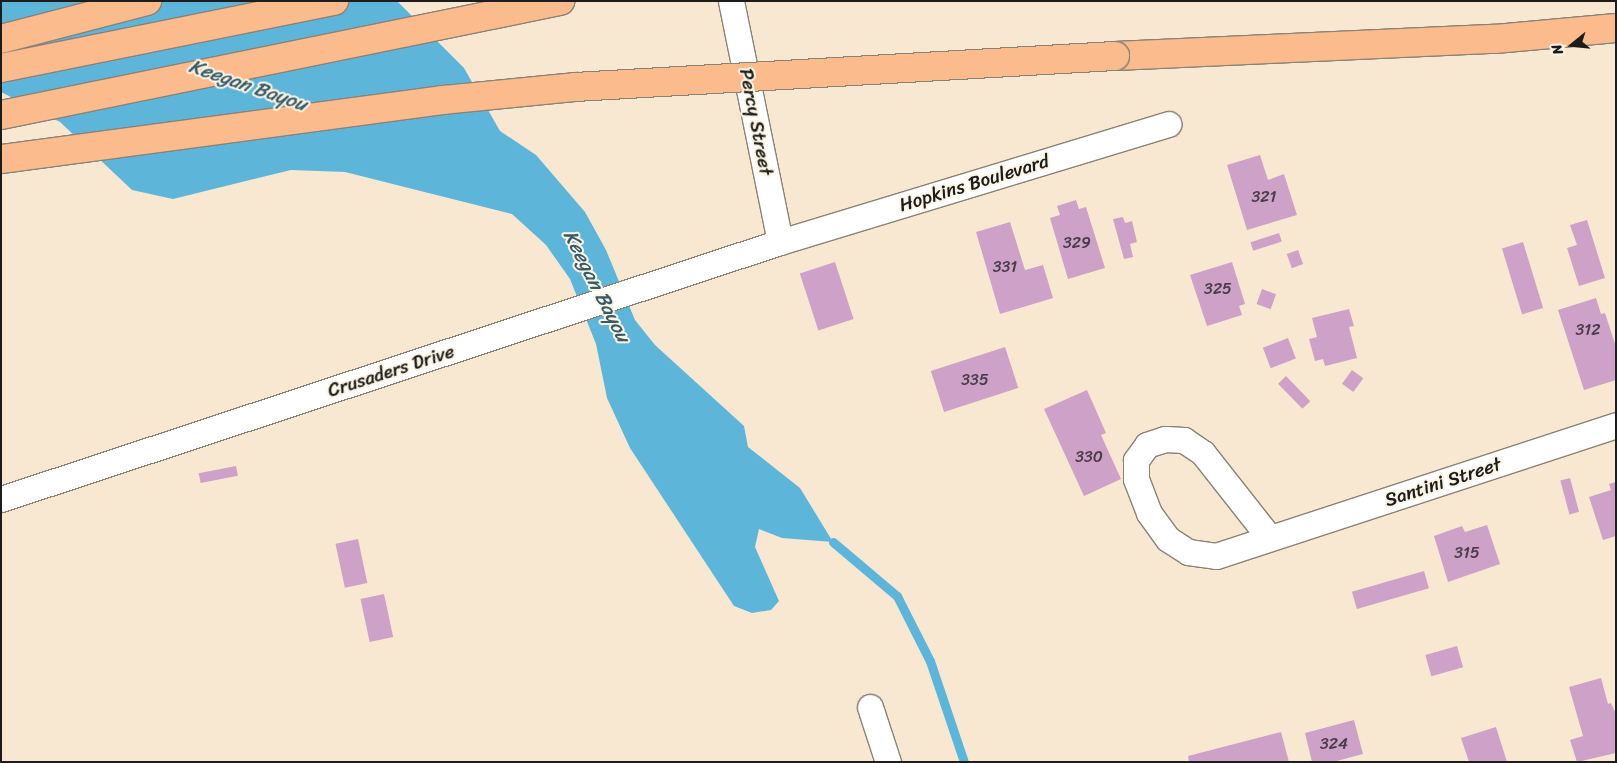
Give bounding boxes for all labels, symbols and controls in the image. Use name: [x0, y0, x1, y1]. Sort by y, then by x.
north arrow: [1547, 20, 1597, 70]
text: N: [1544, 41, 1571, 58]
water label: Keegan Bayou: [186, 54, 310, 116]
street label: Percy Street: [734, 67, 778, 177]
street label: Hopkins Boulevard: [897, 149, 1051, 217]
house number: 321: [1252, 187, 1276, 207]
water label: Keegan Bayou: [558, 226, 636, 346]
house number: 329: [1063, 233, 1091, 253]
house number: 331: [993, 257, 1017, 277]
house number: 325: [1204, 279, 1232, 299]
house number: 312: [1576, 320, 1600, 340]
street label: Crusaders Drive: [325, 340, 457, 402]
house number: 335: [961, 370, 989, 390]
house number: 330: [1075, 447, 1103, 467]
street label: Santini Street: [1382, 452, 1504, 512]
house number: 315: [1454, 543, 1480, 563]
house number: 324: [1320, 734, 1348, 754]

